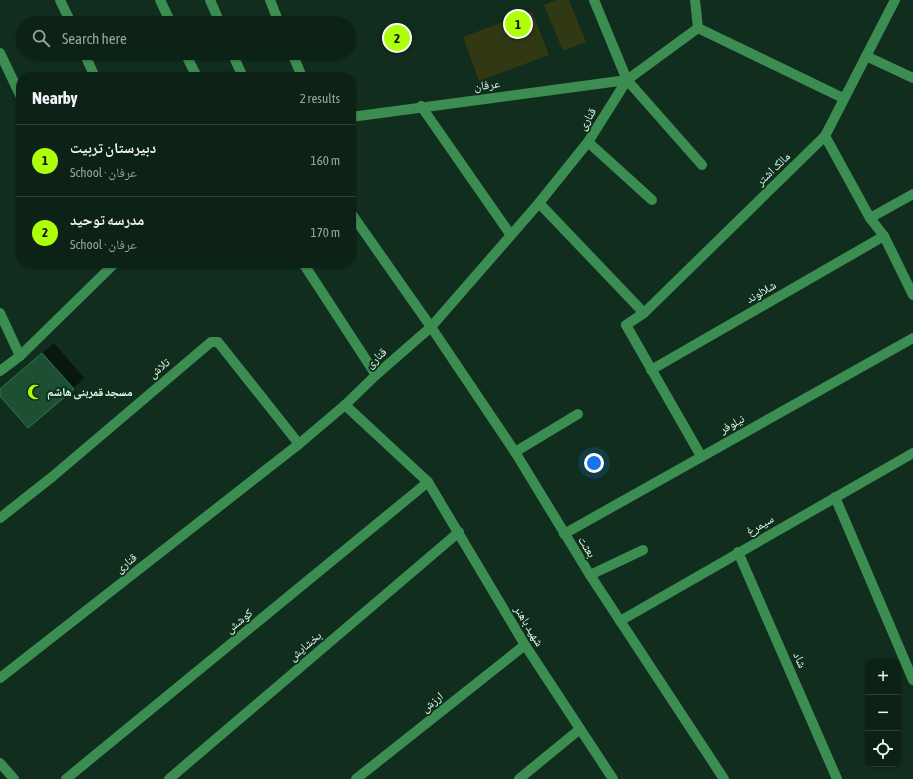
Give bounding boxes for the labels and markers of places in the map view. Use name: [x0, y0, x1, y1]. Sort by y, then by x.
pin: 1: [505, 9, 531, 39]
pin: 2: [384, 23, 410, 53]
mosque icon: مسجد قمربنی هاشم: [26, 383, 44, 401]
place label: مسجد قمربنی هاشم: [47, 385, 133, 400]

